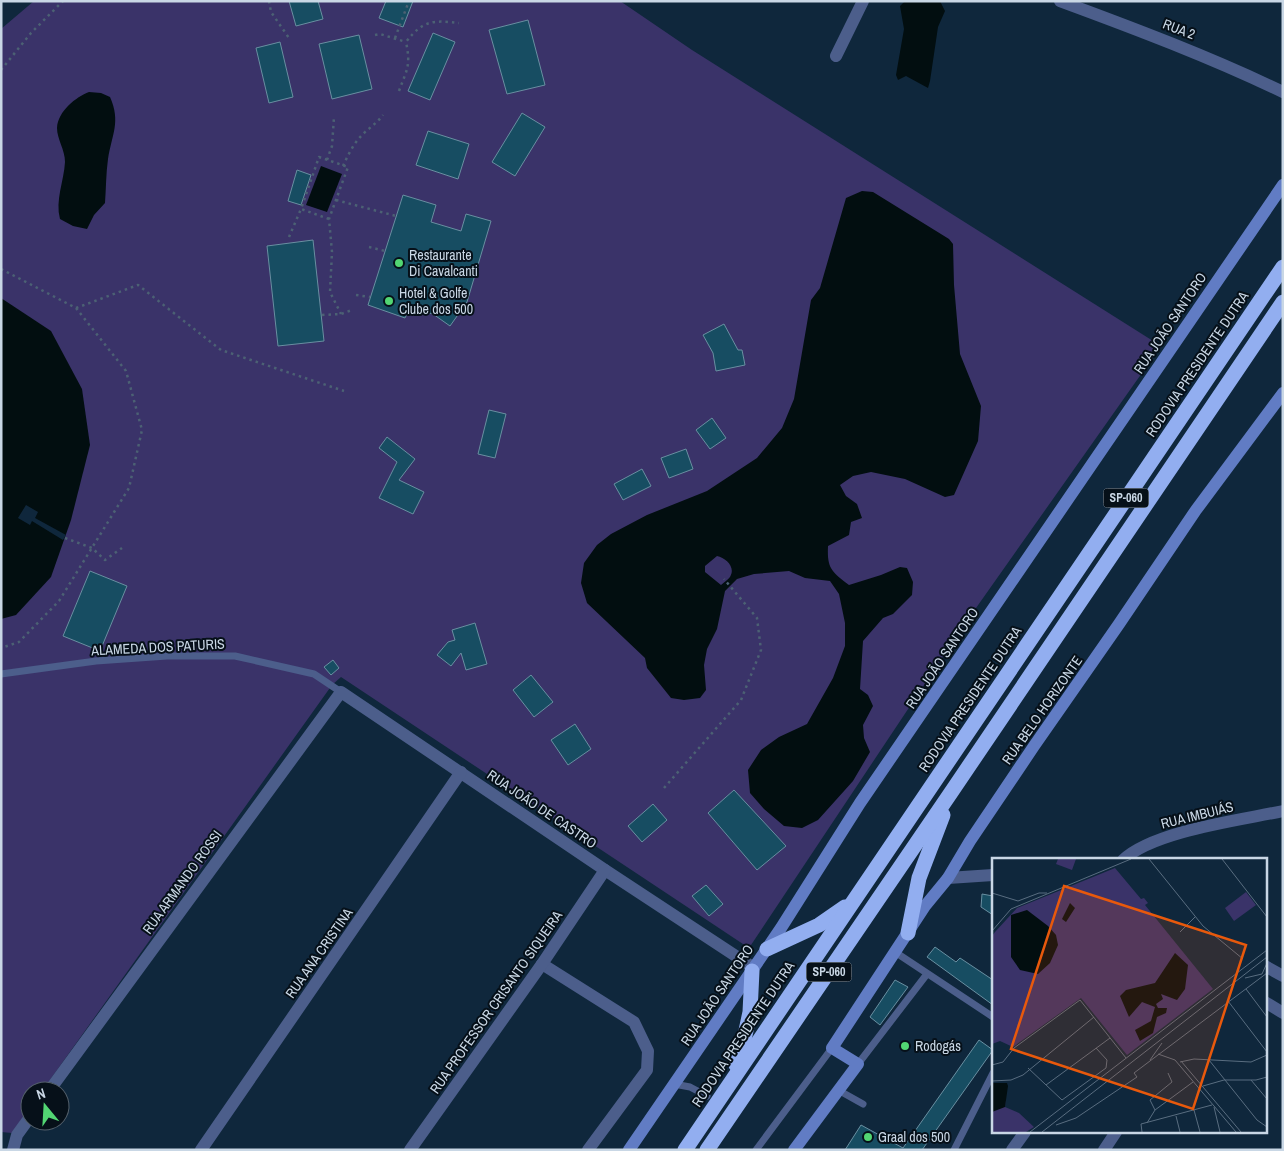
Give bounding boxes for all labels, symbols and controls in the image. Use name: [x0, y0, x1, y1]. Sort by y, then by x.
street label: RUA 2: [1160, 15, 1198, 43]
place label: Restaurante Di Cavalcanti: [409, 246, 478, 280]
marker: Restaurante Di Cavalcanti: [393, 257, 405, 269]
street label: RUA JOÃO SANTORO: [1130, 269, 1210, 377]
place label: Hotel & Golfe Clube dos 500: [399, 284, 473, 318]
street label: RODOVIA PRESIDENTE DUTRA: [1142, 288, 1253, 440]
marker: Hotel & Golfe Clube dos 500: [383, 295, 395, 307]
road number: SP-060: [1104, 488, 1148, 508]
street label: RUA JOÃO SANTORO: [902, 604, 982, 712]
street label: RODOVIA PRESIDENTE DUTRA: [915, 623, 1026, 775]
street label: ALAMEDA DOS PATURIS: [90, 634, 226, 660]
street label: RUA BELO HORIZONTE: [998, 652, 1086, 768]
street label: RUA JOÃO DE CASTRO: [484, 766, 600, 852]
street label: RUA IMBUIÁS: [1159, 797, 1235, 833]
street label: RUA ARMANDO ROSSI: [138, 827, 226, 937]
inset map: [992, 858, 1266, 1134]
street label: RUA ANA CRISTINA: [281, 904, 357, 1002]
street label: RUA PROFESSOR CRISANTO SIQUEIRA: [426, 907, 566, 1097]
street label: RUA JOÃO SANTORO: [677, 941, 757, 1049]
street label: RODOVIA PRESIDENTE DUTRA: [688, 958, 799, 1110]
road number: SP-060: [806, 962, 852, 982]
place label: Rodogás: [915, 1037, 961, 1055]
marker: Rodogás: [899, 1040, 911, 1052]
north arrow: [20, 1081, 70, 1131]
text: N: [34, 1084, 48, 1103]
place label: Graal dos 500: [878, 1128, 950, 1146]
marker: Graal dos 500: [862, 1131, 874, 1143]

